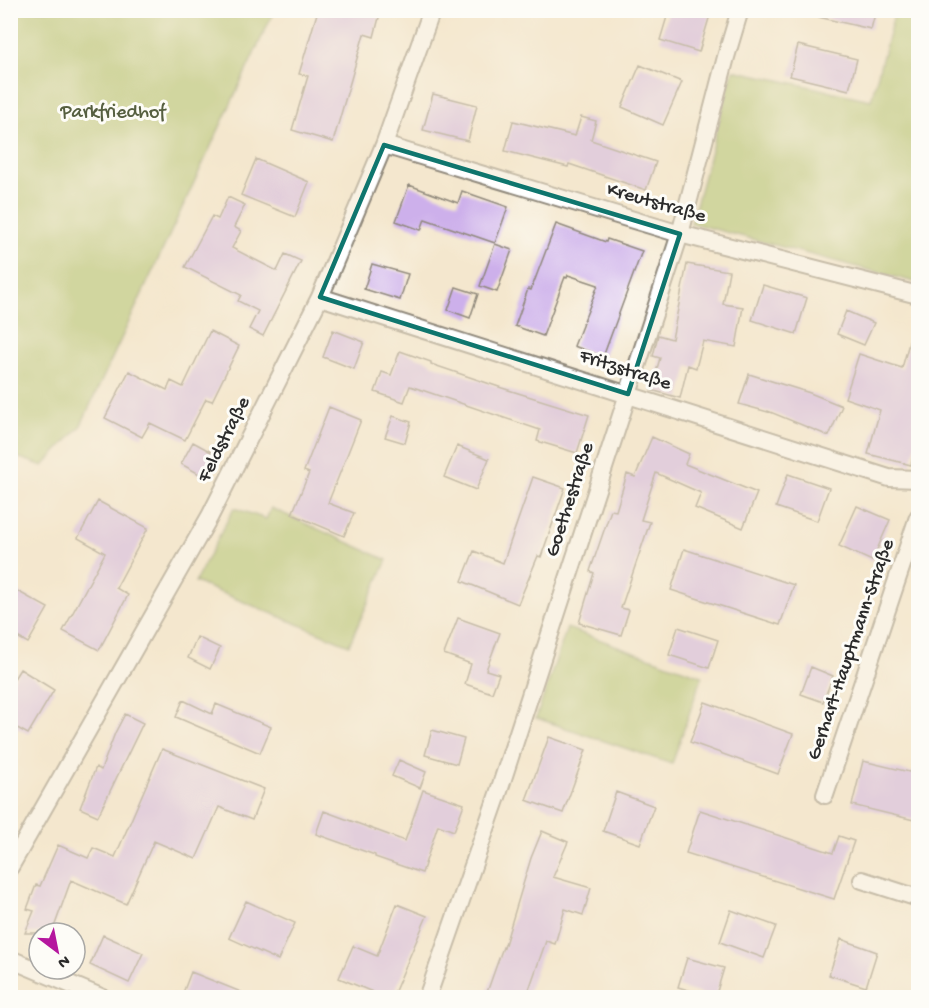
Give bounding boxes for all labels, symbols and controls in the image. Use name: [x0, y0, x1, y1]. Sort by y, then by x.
park label: Parkfriedhof: [60, 102, 167, 125]
street label: Kreutstraße: [604, 179, 709, 229]
street label: Fritzstraße: [575, 345, 674, 397]
street label: Feldstraße: [193, 393, 257, 487]
street label: Goethestraße: [542, 439, 600, 560]
street label: Gerhart-Hauptmann-Straße: [803, 536, 901, 763]
north arrow: [27, 921, 87, 981]
text: N: [53, 950, 73, 972]

